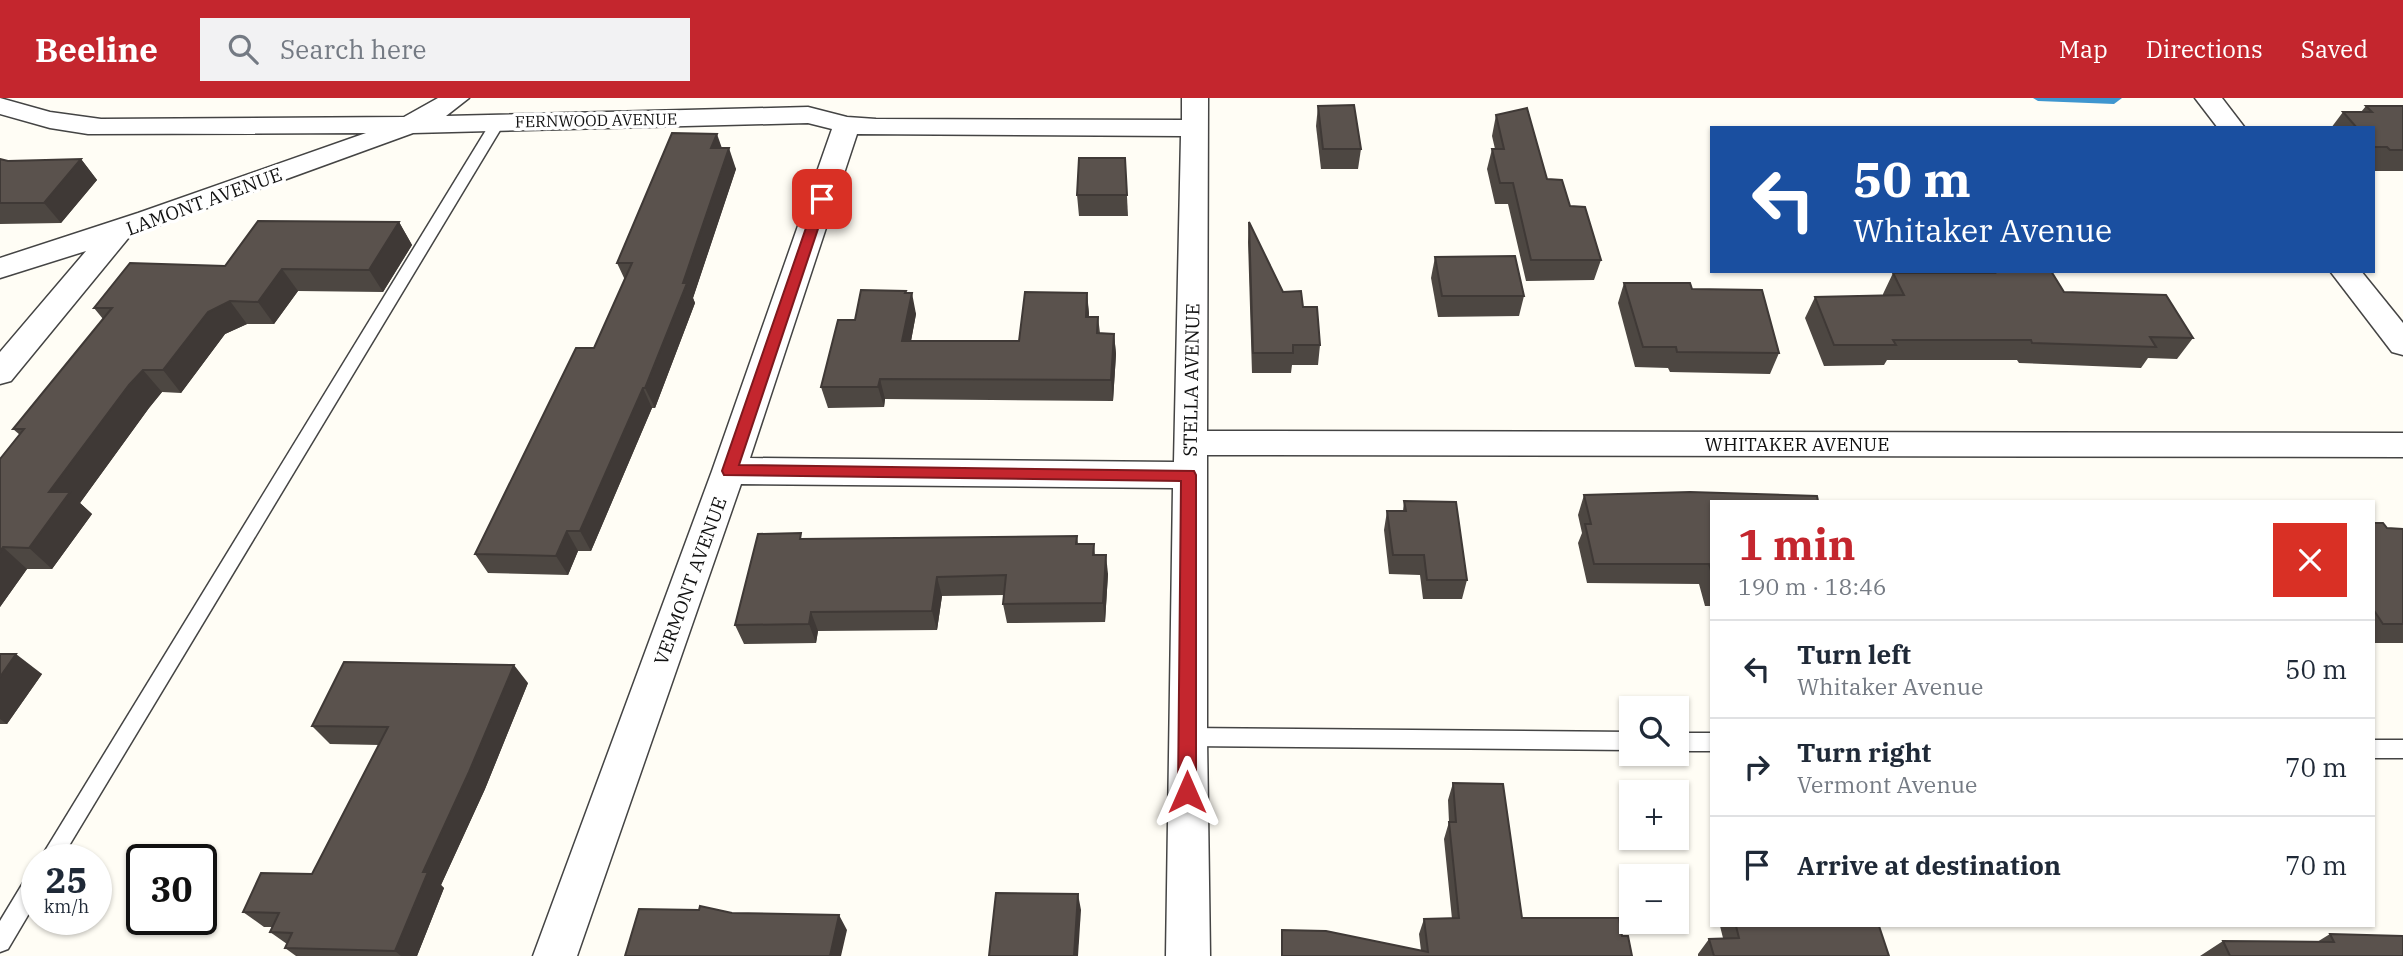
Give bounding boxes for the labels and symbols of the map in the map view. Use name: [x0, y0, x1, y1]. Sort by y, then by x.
street label: FERNWOOD AVENUE: [515, 109, 677, 131]
street label: LAMONT AVENUE: [123, 162, 285, 240]
pin: [792, 169, 852, 229]
street label: STELLA AVENUE: [1178, 303, 1204, 457]
street label: WHITAKER AVENUE: [1705, 432, 1889, 456]
street label: VERMONT AVENUE: [648, 494, 732, 668]
position arrow: [1150, 755, 1224, 829]
speed limit sign: 30: [126, 844, 217, 935]

